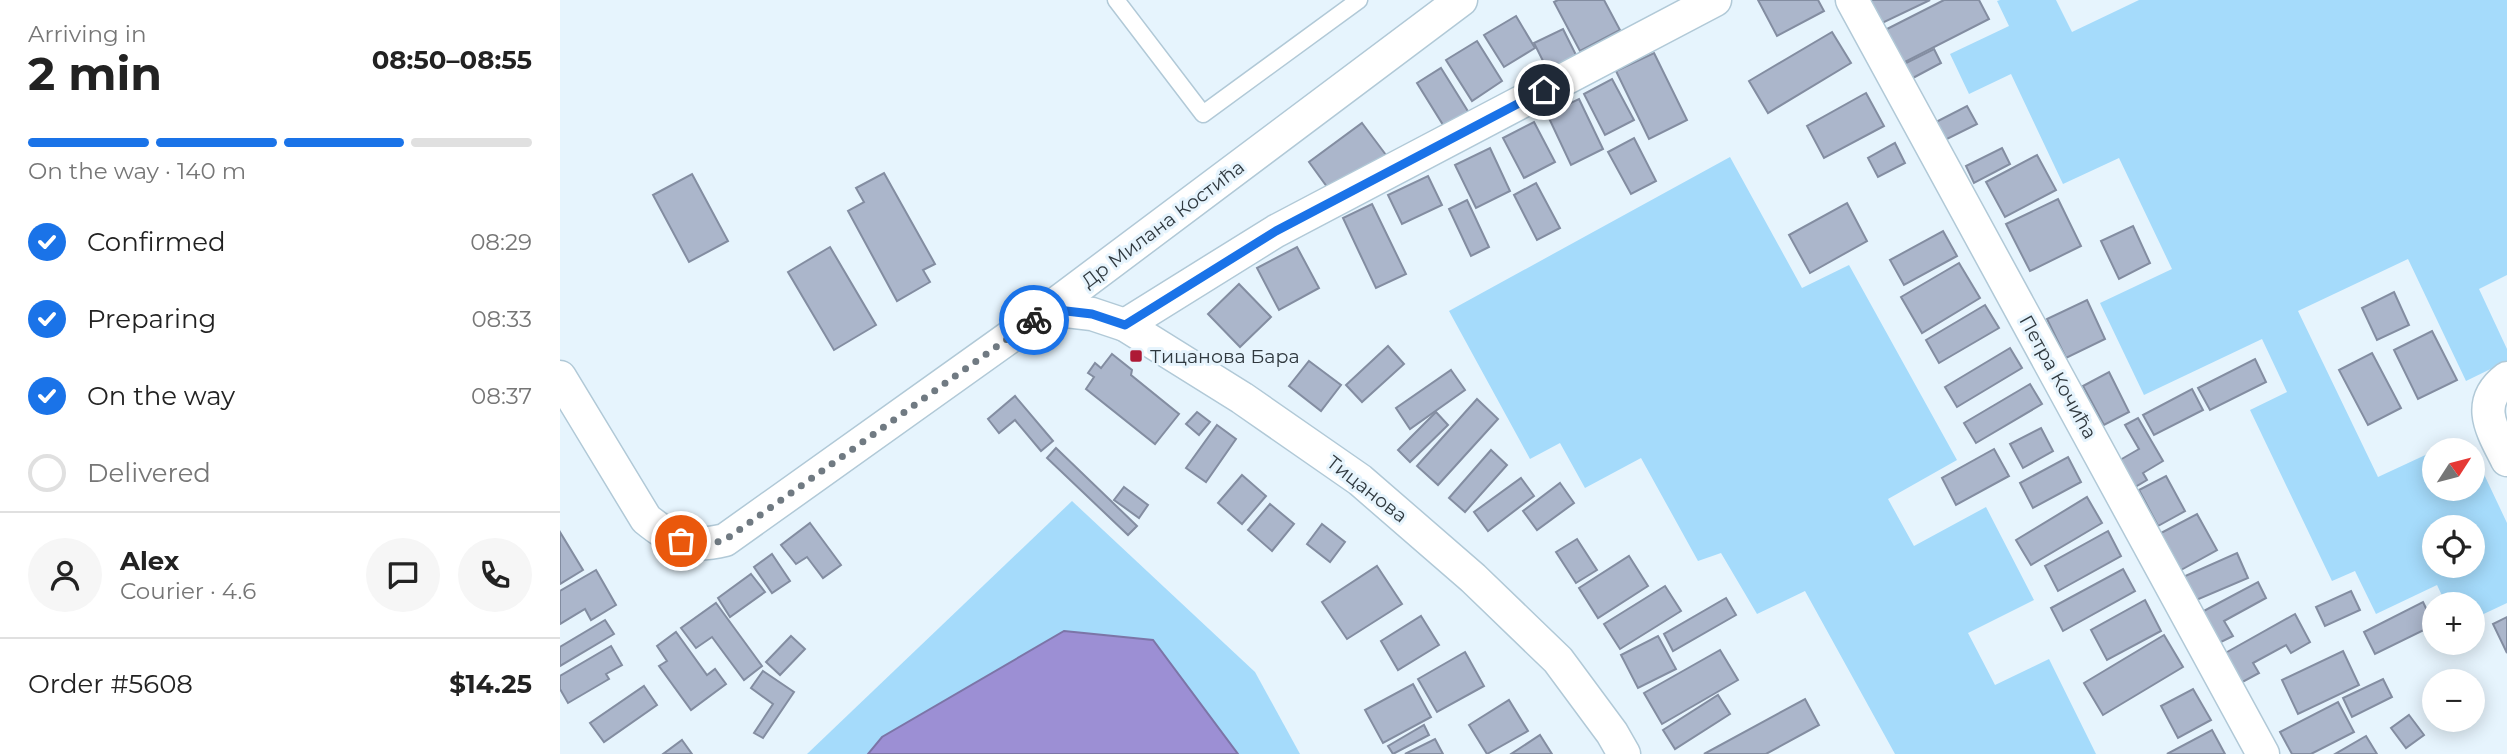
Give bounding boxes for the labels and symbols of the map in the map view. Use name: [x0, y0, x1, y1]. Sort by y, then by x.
pin: [1514, 60, 1574, 120]
street label: Др Милана Костића: [1077, 155, 1249, 293]
courier: [999, 285, 1069, 355]
street label: Петра Кочића: [2014, 311, 2102, 443]
place label: Тицанова Бара: [1150, 345, 1300, 368]
marker: Тицанова Бара: [1128, 348, 1144, 364]
north arrow: [2422, 438, 2485, 500]
street label: Тицанова: [1322, 451, 1412, 527]
pin: [651, 511, 711, 571]

